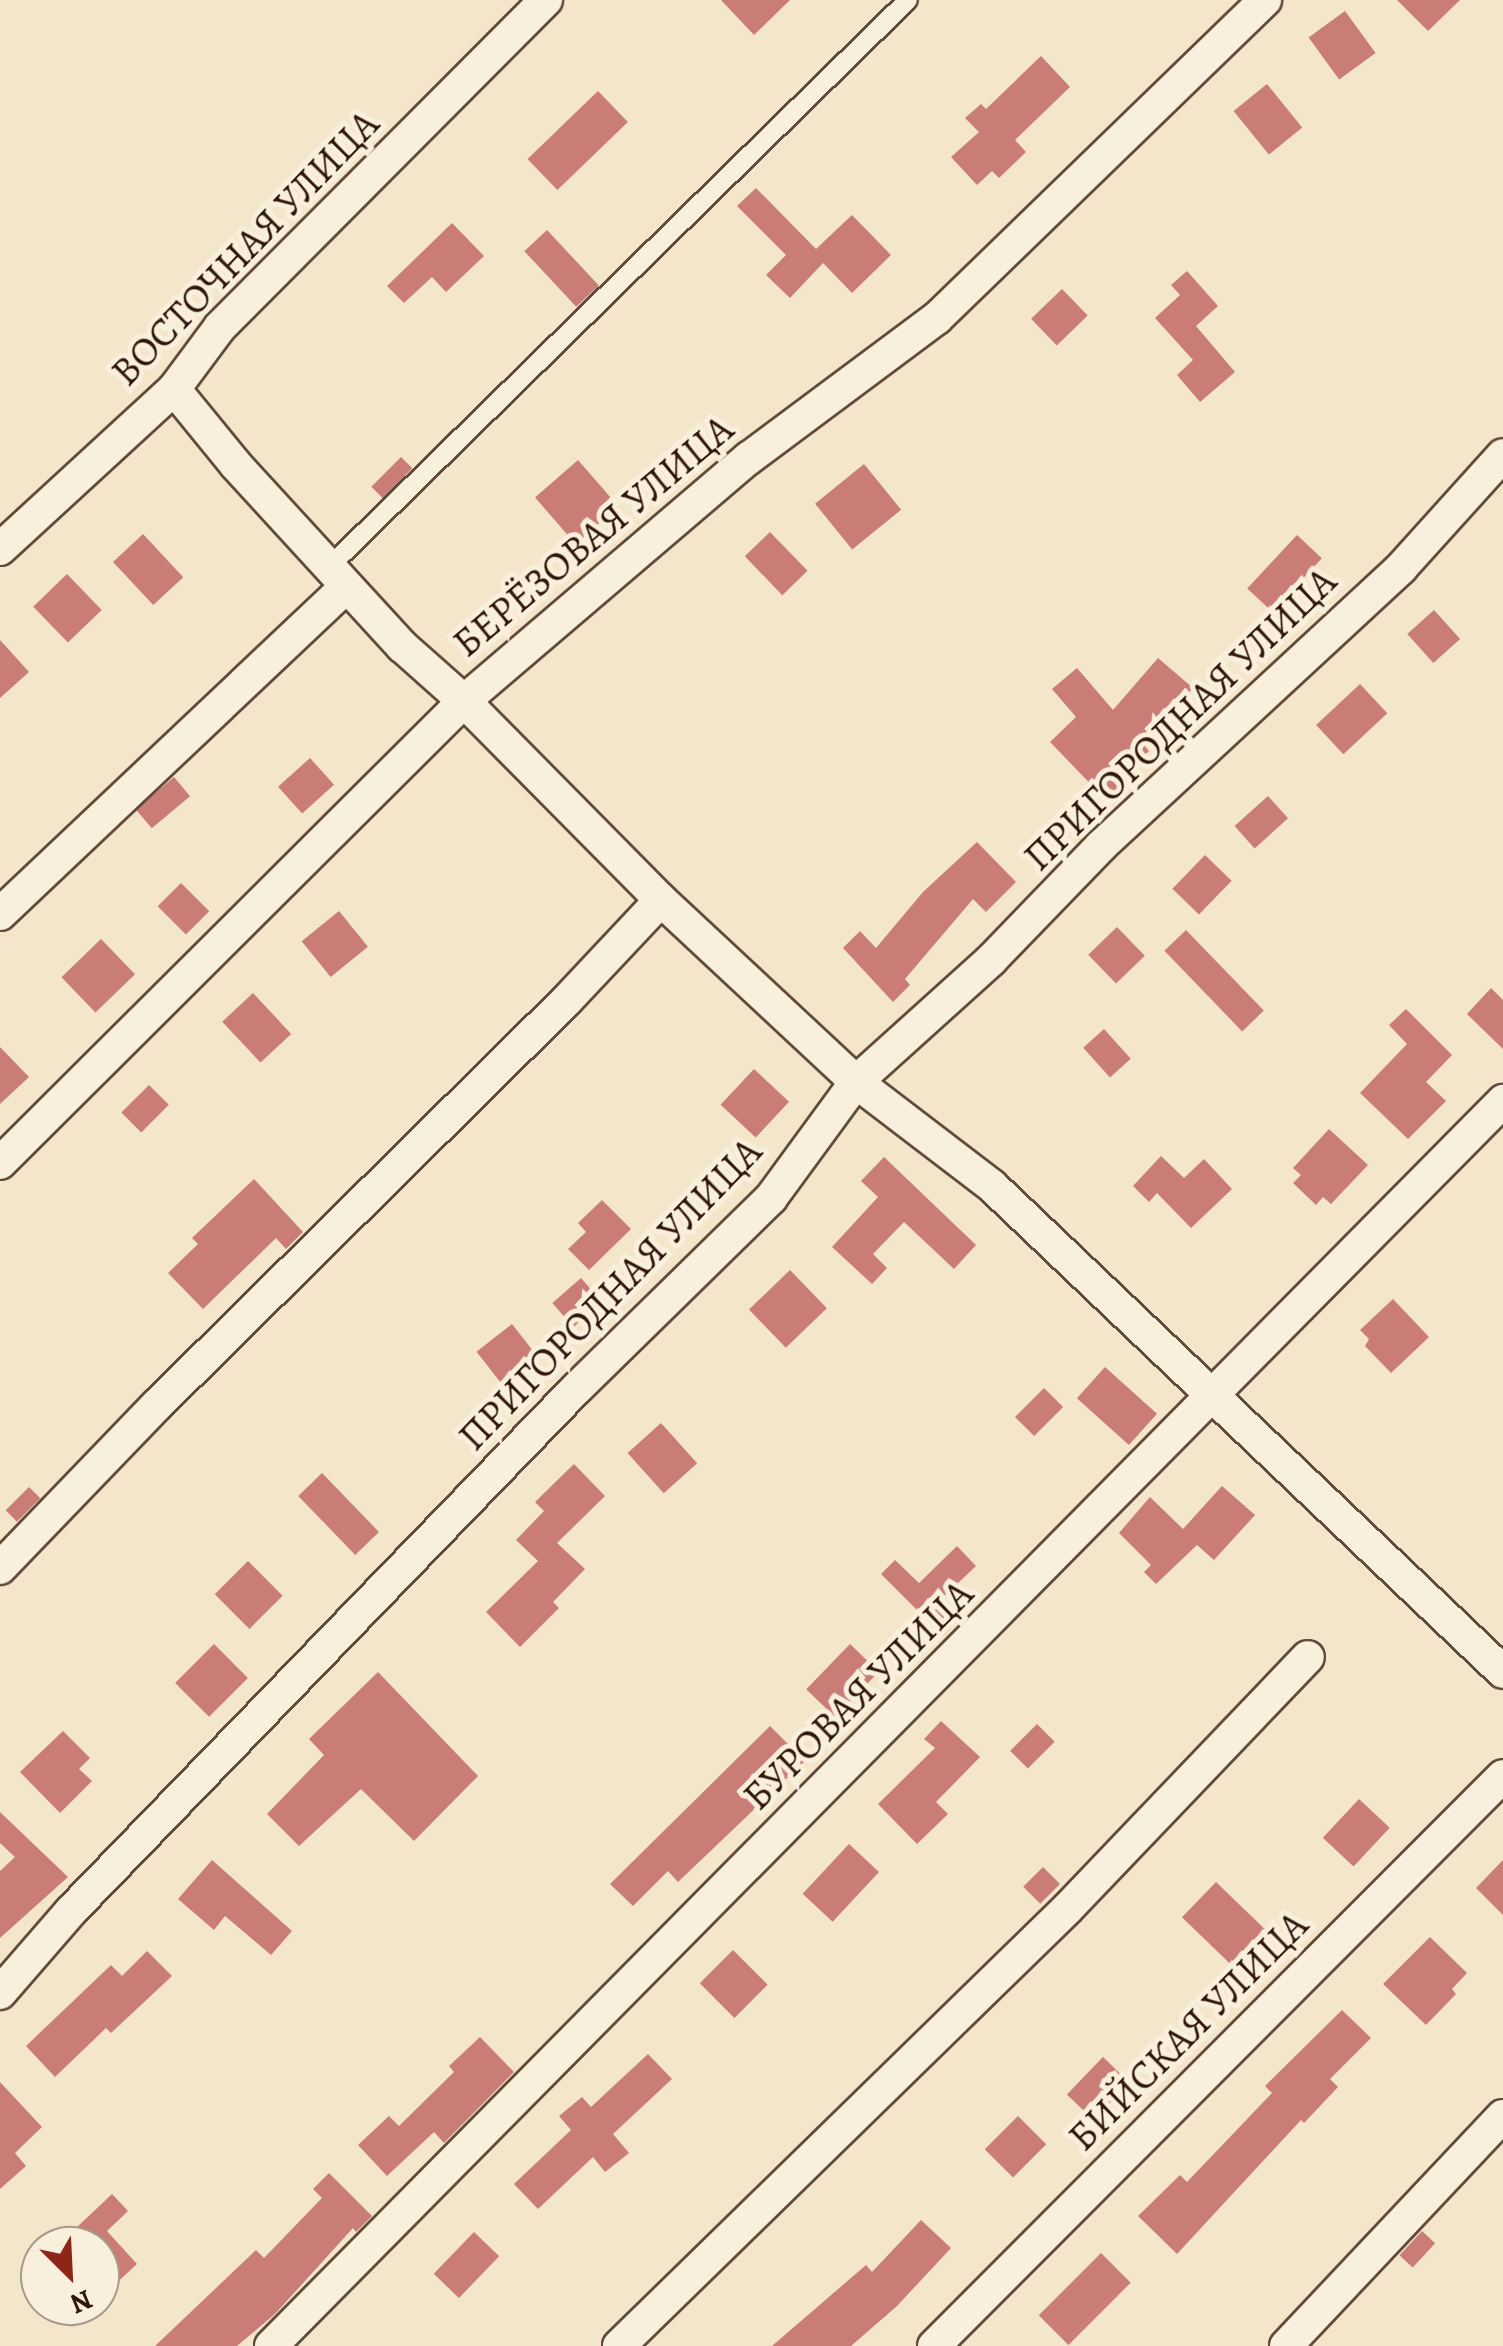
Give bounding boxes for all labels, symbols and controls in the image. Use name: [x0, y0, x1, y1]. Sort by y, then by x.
street label: ВОСТОЧНАЯ УЛИЦА: [101, 100, 389, 396]
street label: БЕРЁЗОВАЯ УЛИЦА: [443, 405, 743, 667]
street label: ПРИГОРОДНАЯ УЛИЦА: [1014, 557, 1346, 881]
street label: ПРИГОРОДНАЯ УЛИЦА: [448, 1128, 772, 1460]
street label: БУРОВАЯ УЛИЦА: [733, 1570, 983, 1820]
street label: БИЙСКАЯ УЛИЦА: [1058, 1901, 1318, 2161]
north arrow: [20, 2226, 120, 2326]
text: N: [64, 2280, 98, 2323]

